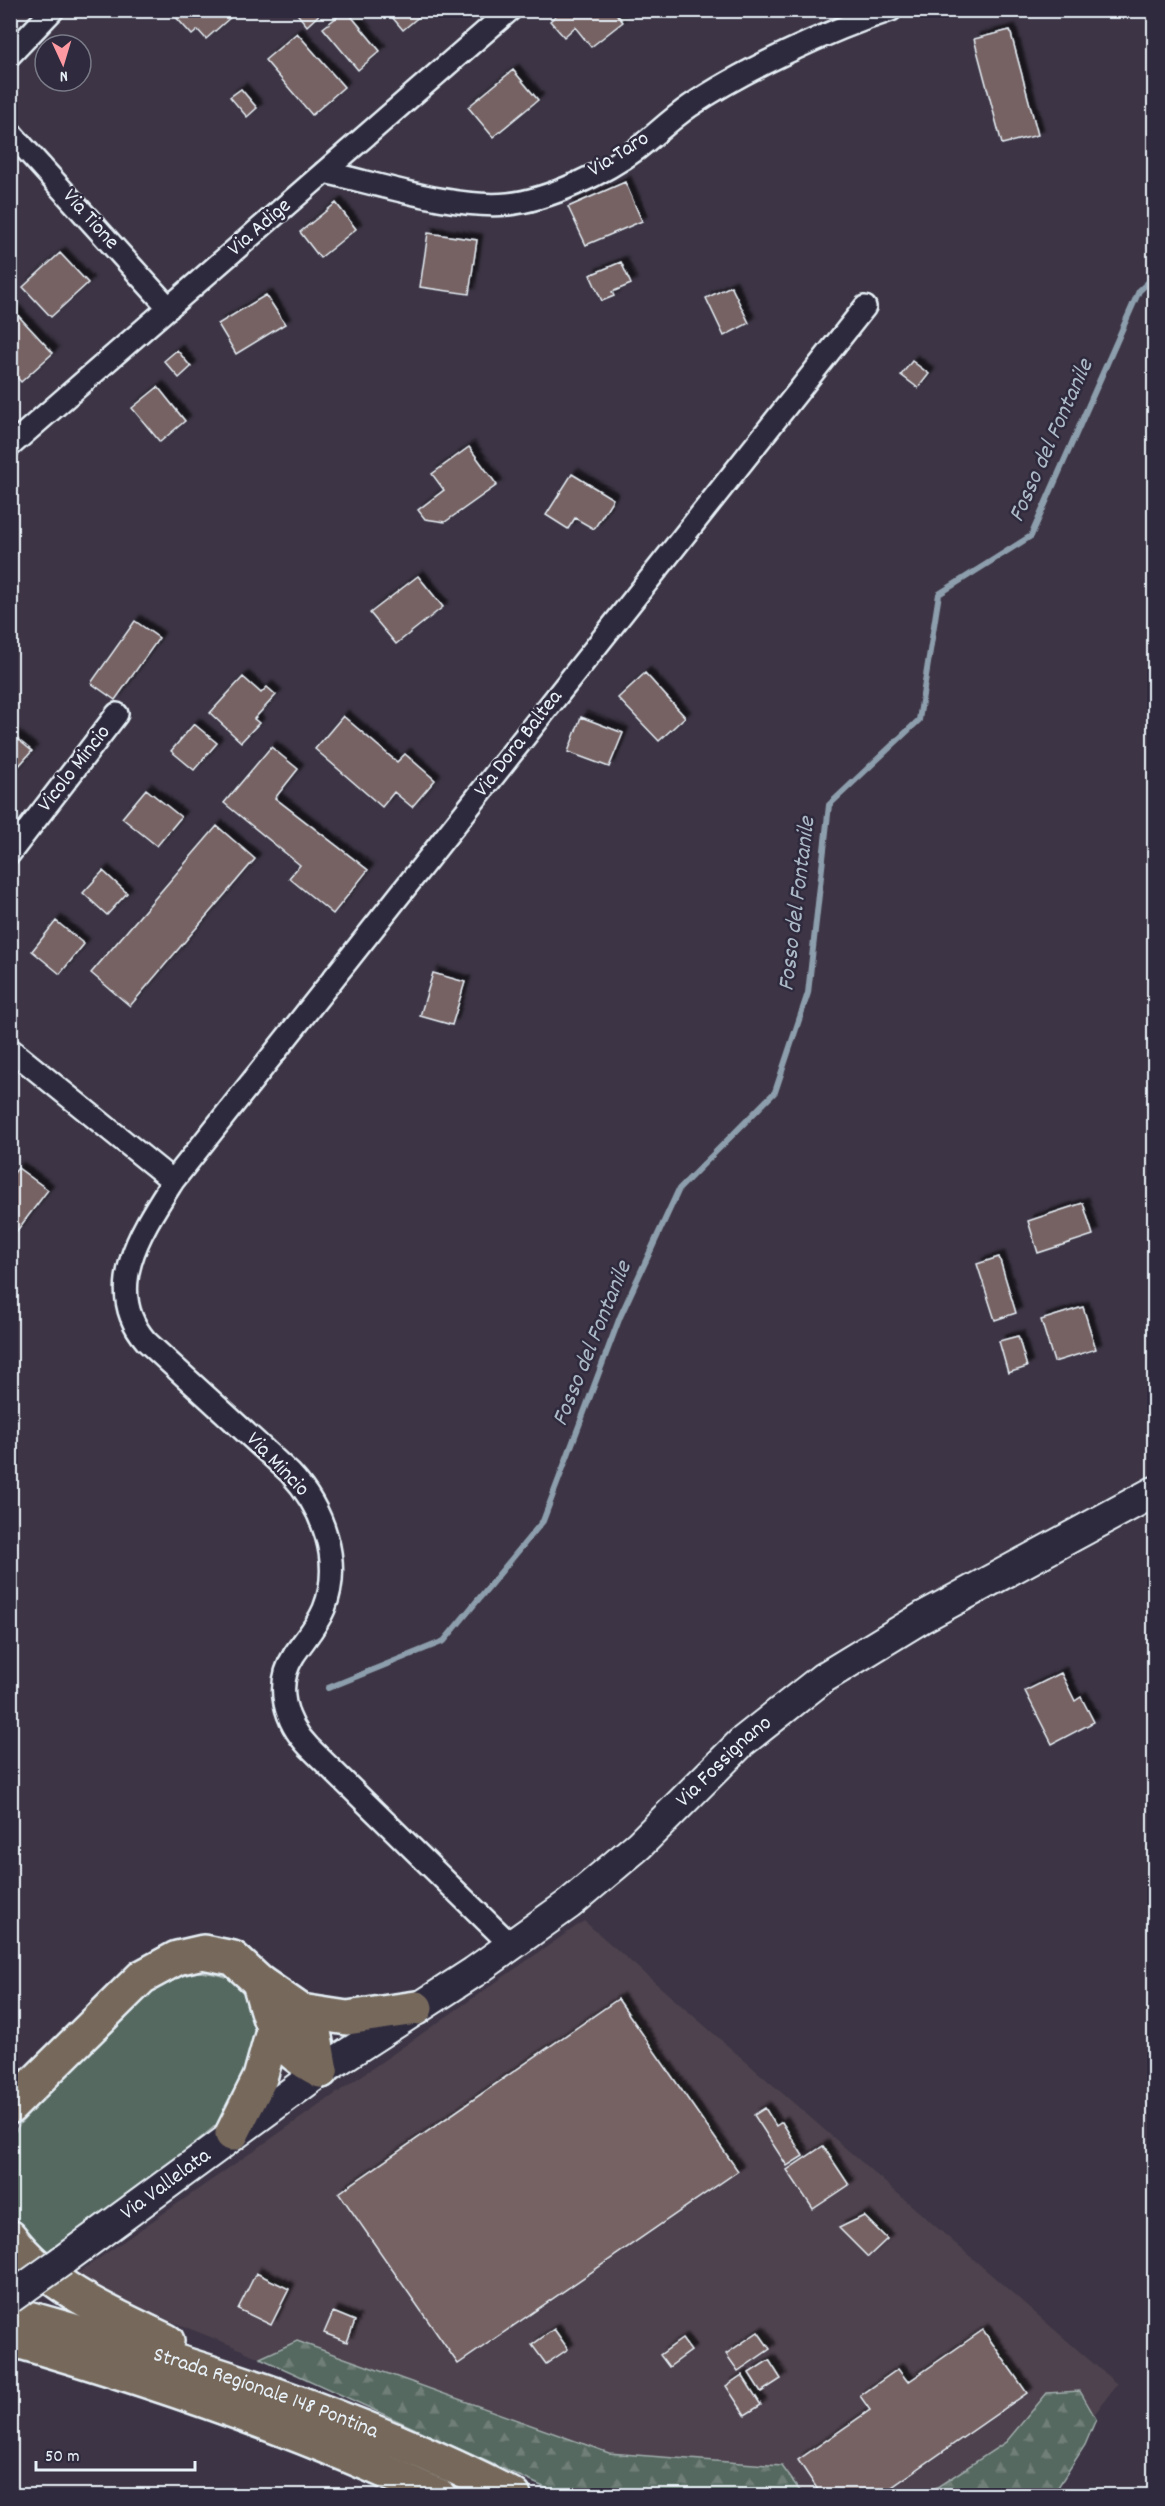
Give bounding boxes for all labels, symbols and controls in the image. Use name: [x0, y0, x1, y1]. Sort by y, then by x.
north arrow: [33, 33, 93, 93]
text: N: [59, 64, 69, 87]
street label: Via Taro: [582, 124, 656, 186]
street label: Via Tione: [54, 183, 126, 257]
street label: Via Adige: [221, 191, 299, 265]
water label: Fosso del Fontanile: [1001, 353, 1104, 528]
street label: Via Dora Baltea: [467, 683, 571, 804]
street label: Vicolo Mincio: [31, 719, 119, 819]
water label: Fosso del Fontanile: [770, 814, 826, 993]
water label: Fosso del Fontanile: [544, 1255, 642, 1432]
street label: Via Mincio: [238, 1426, 316, 1504]
street label: Via Fossignano: [669, 1708, 779, 1815]
street label: Via Vallelata: [114, 2141, 218, 2228]
street label: Strada Regionale 148 Pontina: [149, 2340, 384, 2448]
scale bar: [36, 2434, 195, 2472]
text: 50 m: [45, 2445, 80, 2470]

